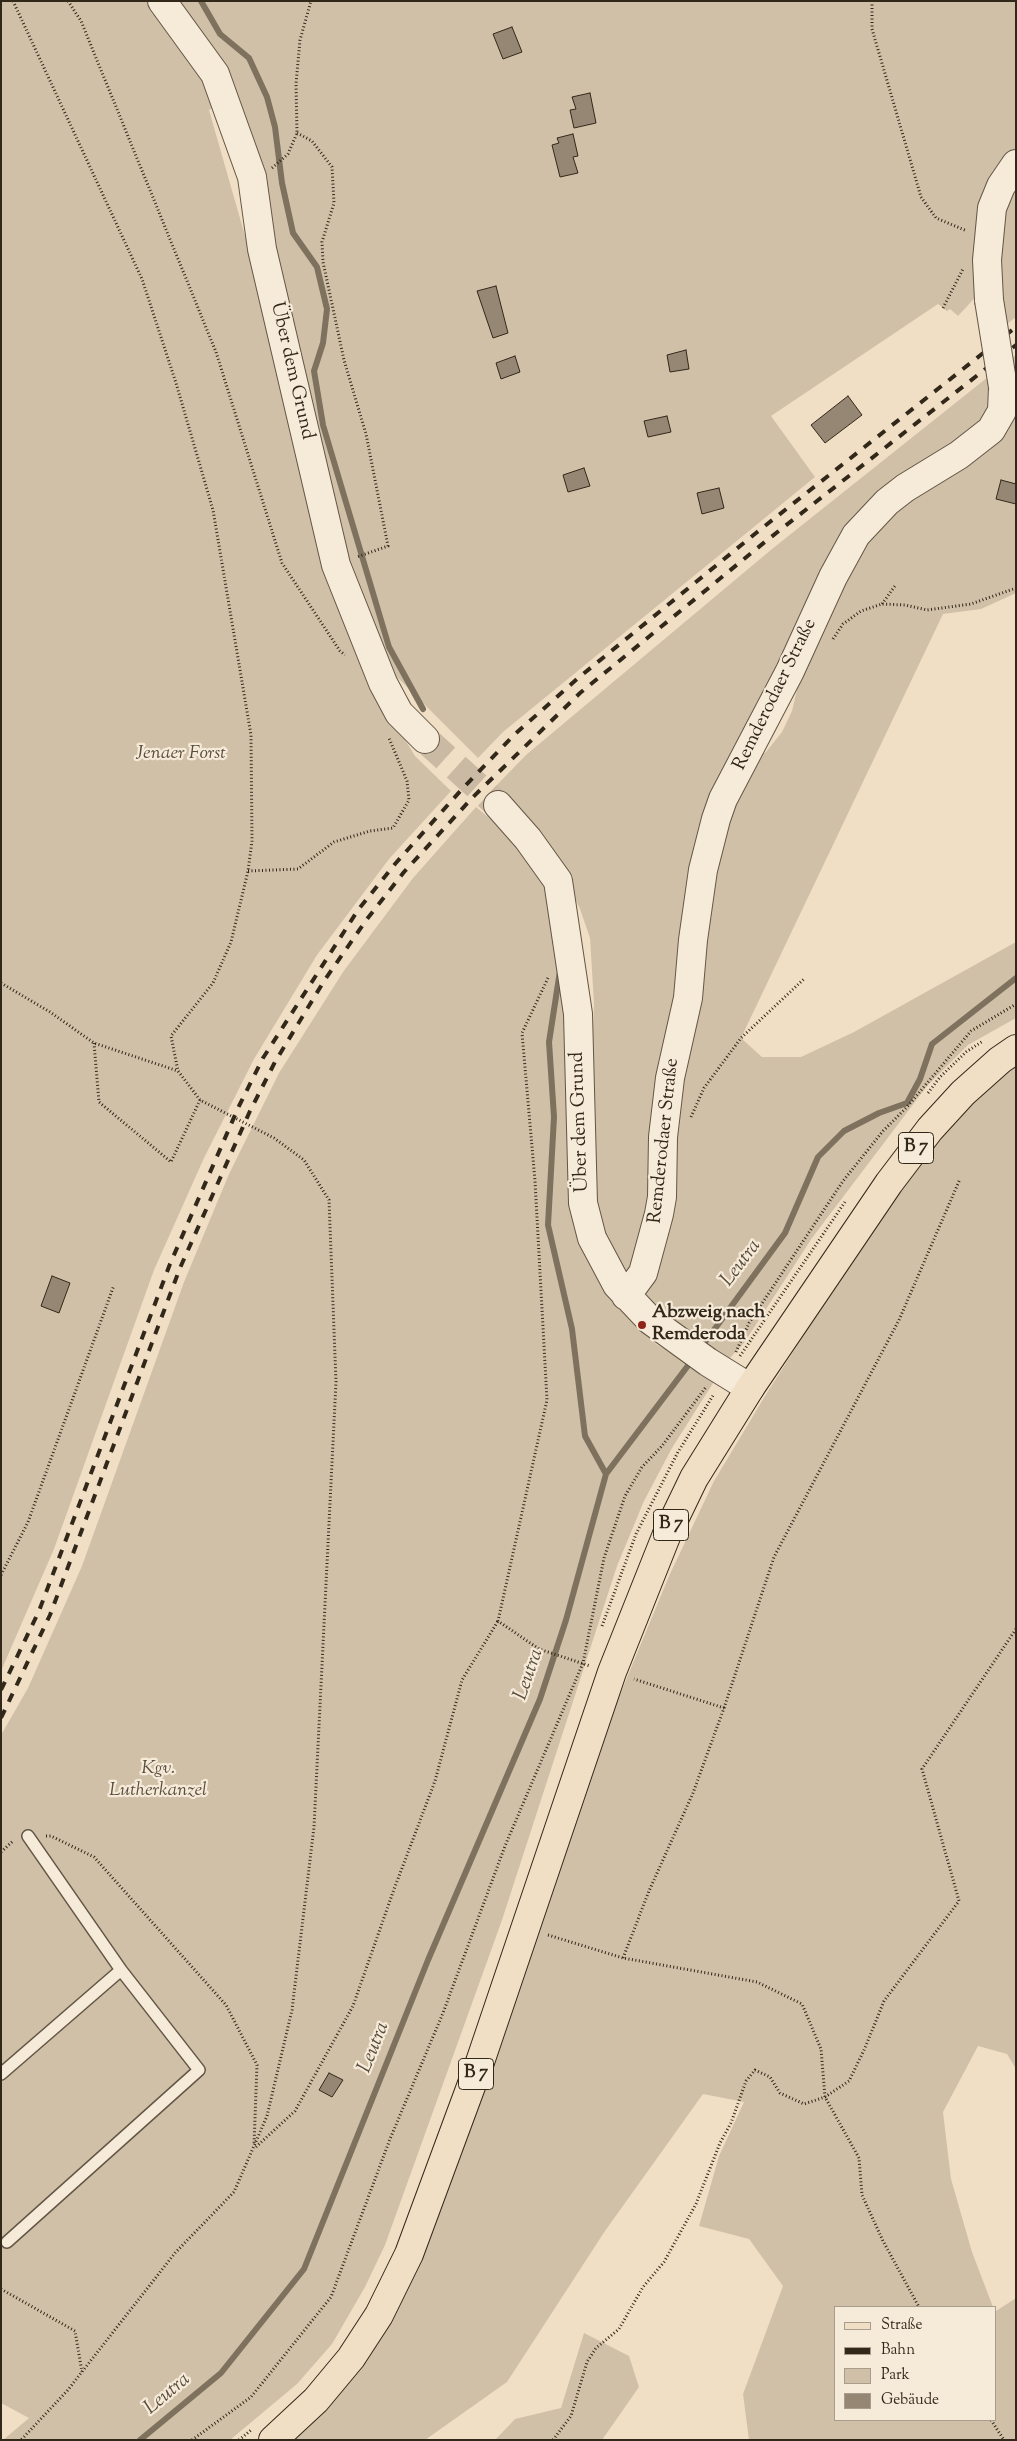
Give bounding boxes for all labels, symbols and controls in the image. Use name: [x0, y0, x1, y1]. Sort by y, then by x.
street label: Über dem Grund: [264, 300, 318, 442]
street label: Remderodaer Straße: [729, 615, 823, 775]
park label: Jenaer Forst: [136, 744, 226, 766]
street label: Über dem Grund: [567, 1051, 595, 1193]
street label: Remderodaer Straße: [645, 1057, 685, 1225]
road number: B 7: [898, 1132, 934, 1164]
water label: Leutra: [717, 1236, 767, 1292]
place label: Abzweig nach Remderoda: [652, 1303, 765, 1347]
marker: Abzweig nach Remderoda: [636, 1319, 648, 1331]
road number: B 7: [654, 1510, 688, 1540]
water label: Leutra: [510, 1646, 550, 1704]
park label: Kgv. Lutherkanzel: [109, 1759, 207, 1803]
water label: Leutra: [354, 2019, 396, 2077]
road number: B 7: [458, 2058, 494, 2090]
legend: [834, 2306, 997, 2421]
text: Straße: [881, 2315, 923, 2336]
text: Bahn: [881, 2340, 915, 2361]
text: Park: [881, 2365, 910, 2386]
water label: Leutra: [140, 2369, 196, 2421]
text: Gebäude: [881, 2390, 939, 2411]

